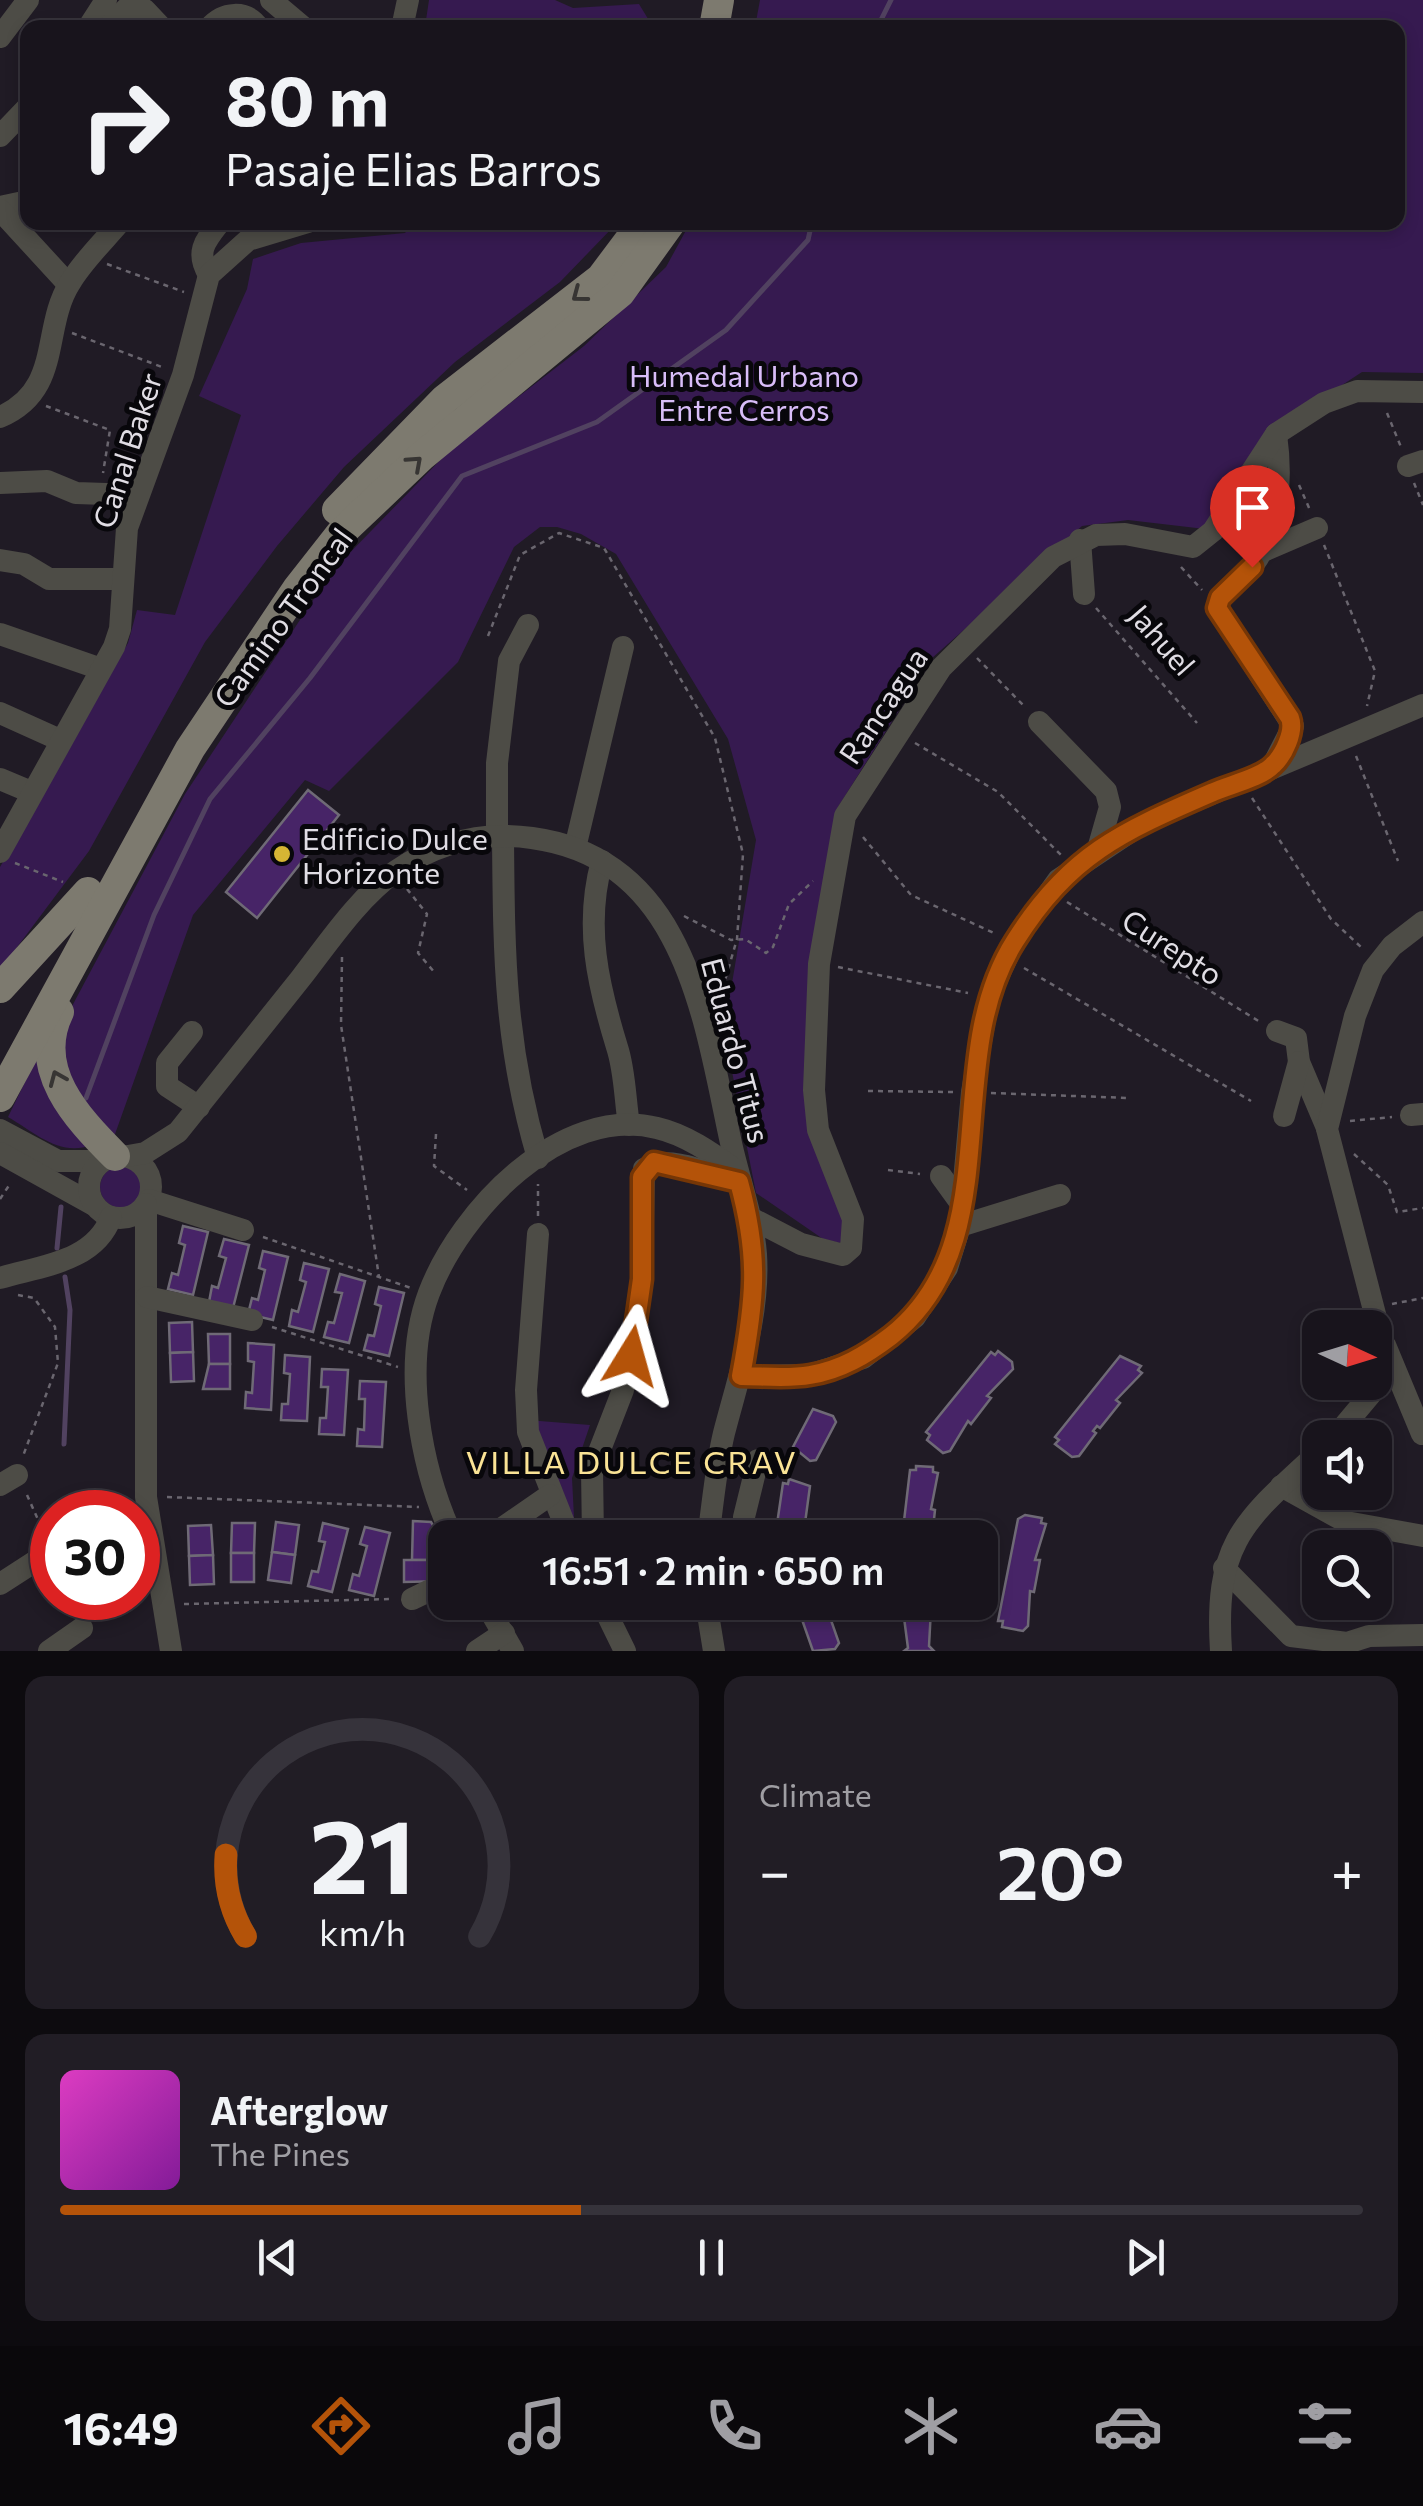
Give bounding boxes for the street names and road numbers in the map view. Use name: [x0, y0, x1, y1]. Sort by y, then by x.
street label: Canal Baker: [84, 368, 168, 532]
street label: Camino Troncal: [205, 520, 359, 714]
street label: Jahuel: [1122, 596, 1204, 682]
street label: Rancagua: [830, 640, 934, 770]
street label: Curepto: [1116, 900, 1230, 992]
street label: Eduardo Titus: [695, 954, 779, 1146]

